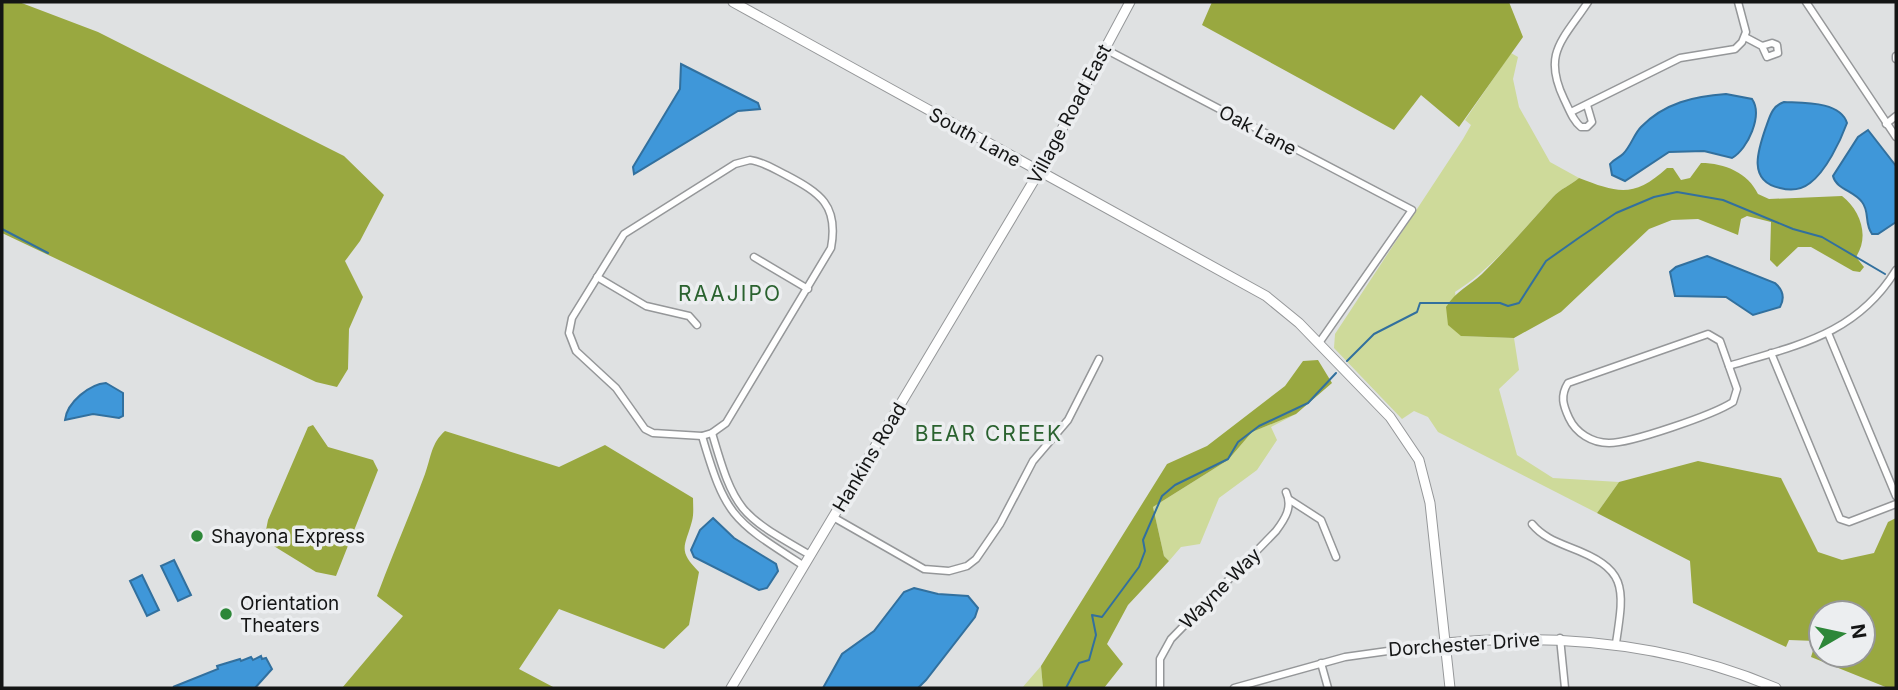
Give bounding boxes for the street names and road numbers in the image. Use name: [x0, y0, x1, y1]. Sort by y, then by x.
street label: Village Road East: [1023, 40, 1116, 188]
street label: Oak Lane: [1215, 100, 1301, 160]
street label: South Lane: [925, 103, 1025, 172]
street label: Hankins Road: [828, 398, 911, 516]
street label: Wayne Way: [1175, 543, 1266, 634]
street label: Dorchester Drive: [1387, 628, 1541, 661]

